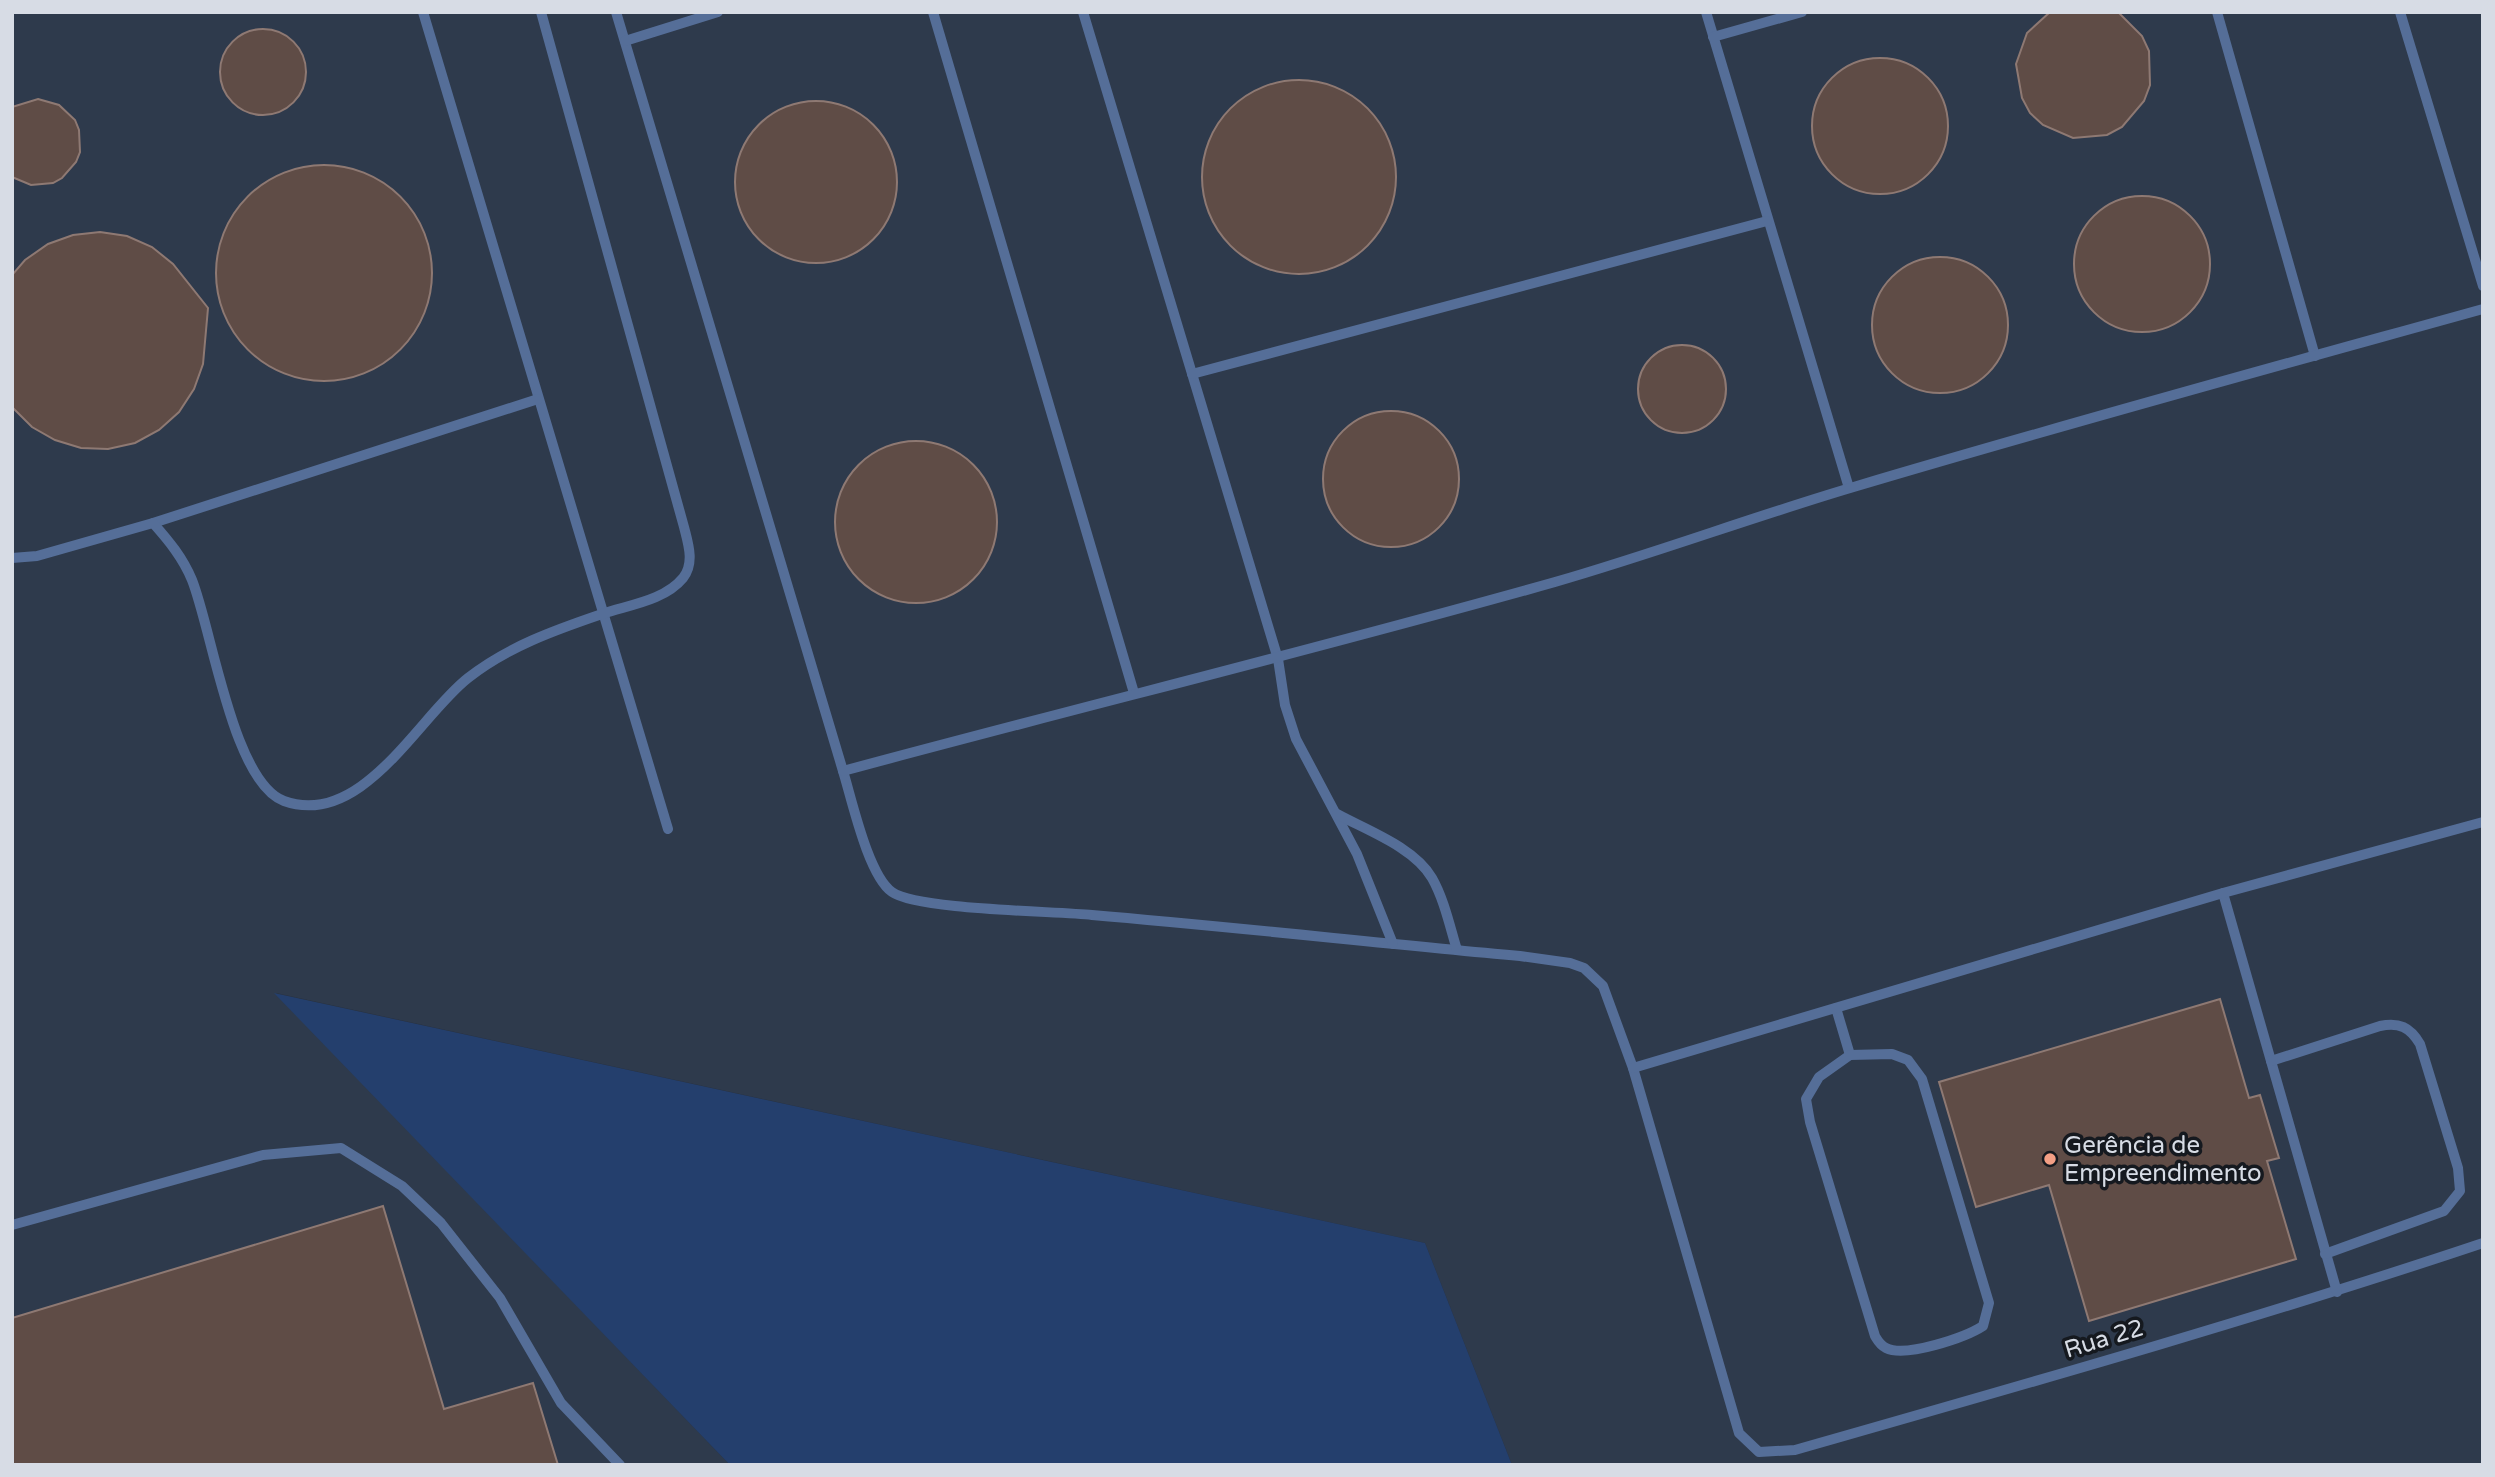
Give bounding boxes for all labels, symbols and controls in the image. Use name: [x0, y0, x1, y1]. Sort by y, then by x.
place label: Gerência de Empreendimento: [2064, 1131, 2262, 1188]
marker: Gerência de Empreendimento: [2042, 1151, 2058, 1167]
street label: Rua 22: [2061, 1313, 2147, 1365]

